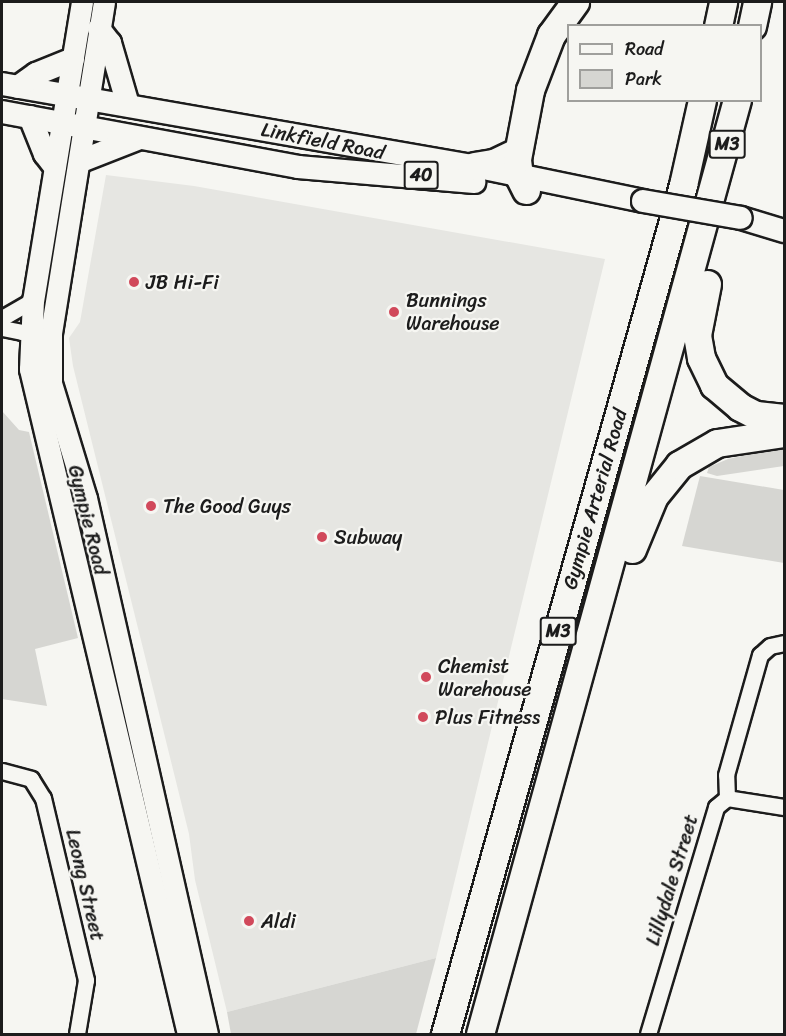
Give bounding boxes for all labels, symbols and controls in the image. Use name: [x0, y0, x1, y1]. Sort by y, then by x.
legend: [567, 24, 762, 102]
text: Road: [625, 33, 664, 65]
text: Park: [625, 63, 662, 95]
street label: Linkfield Road: [259, 117, 387, 165]
road number: M3: [708, 129, 746, 159]
road number: 40: [403, 160, 439, 190]
place label: JB Hi-Fi: [146, 270, 219, 294]
marker: JB Hi-Fi: [127, 275, 141, 289]
place label: Bunnings Warehouse: [406, 288, 500, 335]
marker: Bunnings Warehouse: [387, 305, 401, 319]
street label: Gympie Arterial Road: [558, 406, 632, 592]
street label: Gympie Road: [63, 462, 113, 578]
place label: The Good Guys: [163, 494, 291, 518]
marker: The Good Guys: [144, 499, 158, 513]
place label: Subway: [334, 525, 402, 549]
marker: Subway: [315, 530, 329, 544]
road number: M3: [538, 616, 578, 646]
place label: Chemist Warehouse: [438, 654, 532, 701]
marker: Chemist Warehouse: [419, 670, 433, 684]
place label: Plus Fitness: [435, 705, 542, 729]
marker: Plus Fitness: [416, 710, 430, 724]
street label: Lillydale Street: [641, 812, 703, 948]
street label: Leong Street: [60, 827, 110, 943]
place label: Aldi: [261, 909, 296, 933]
marker: Aldi: [242, 914, 256, 928]

